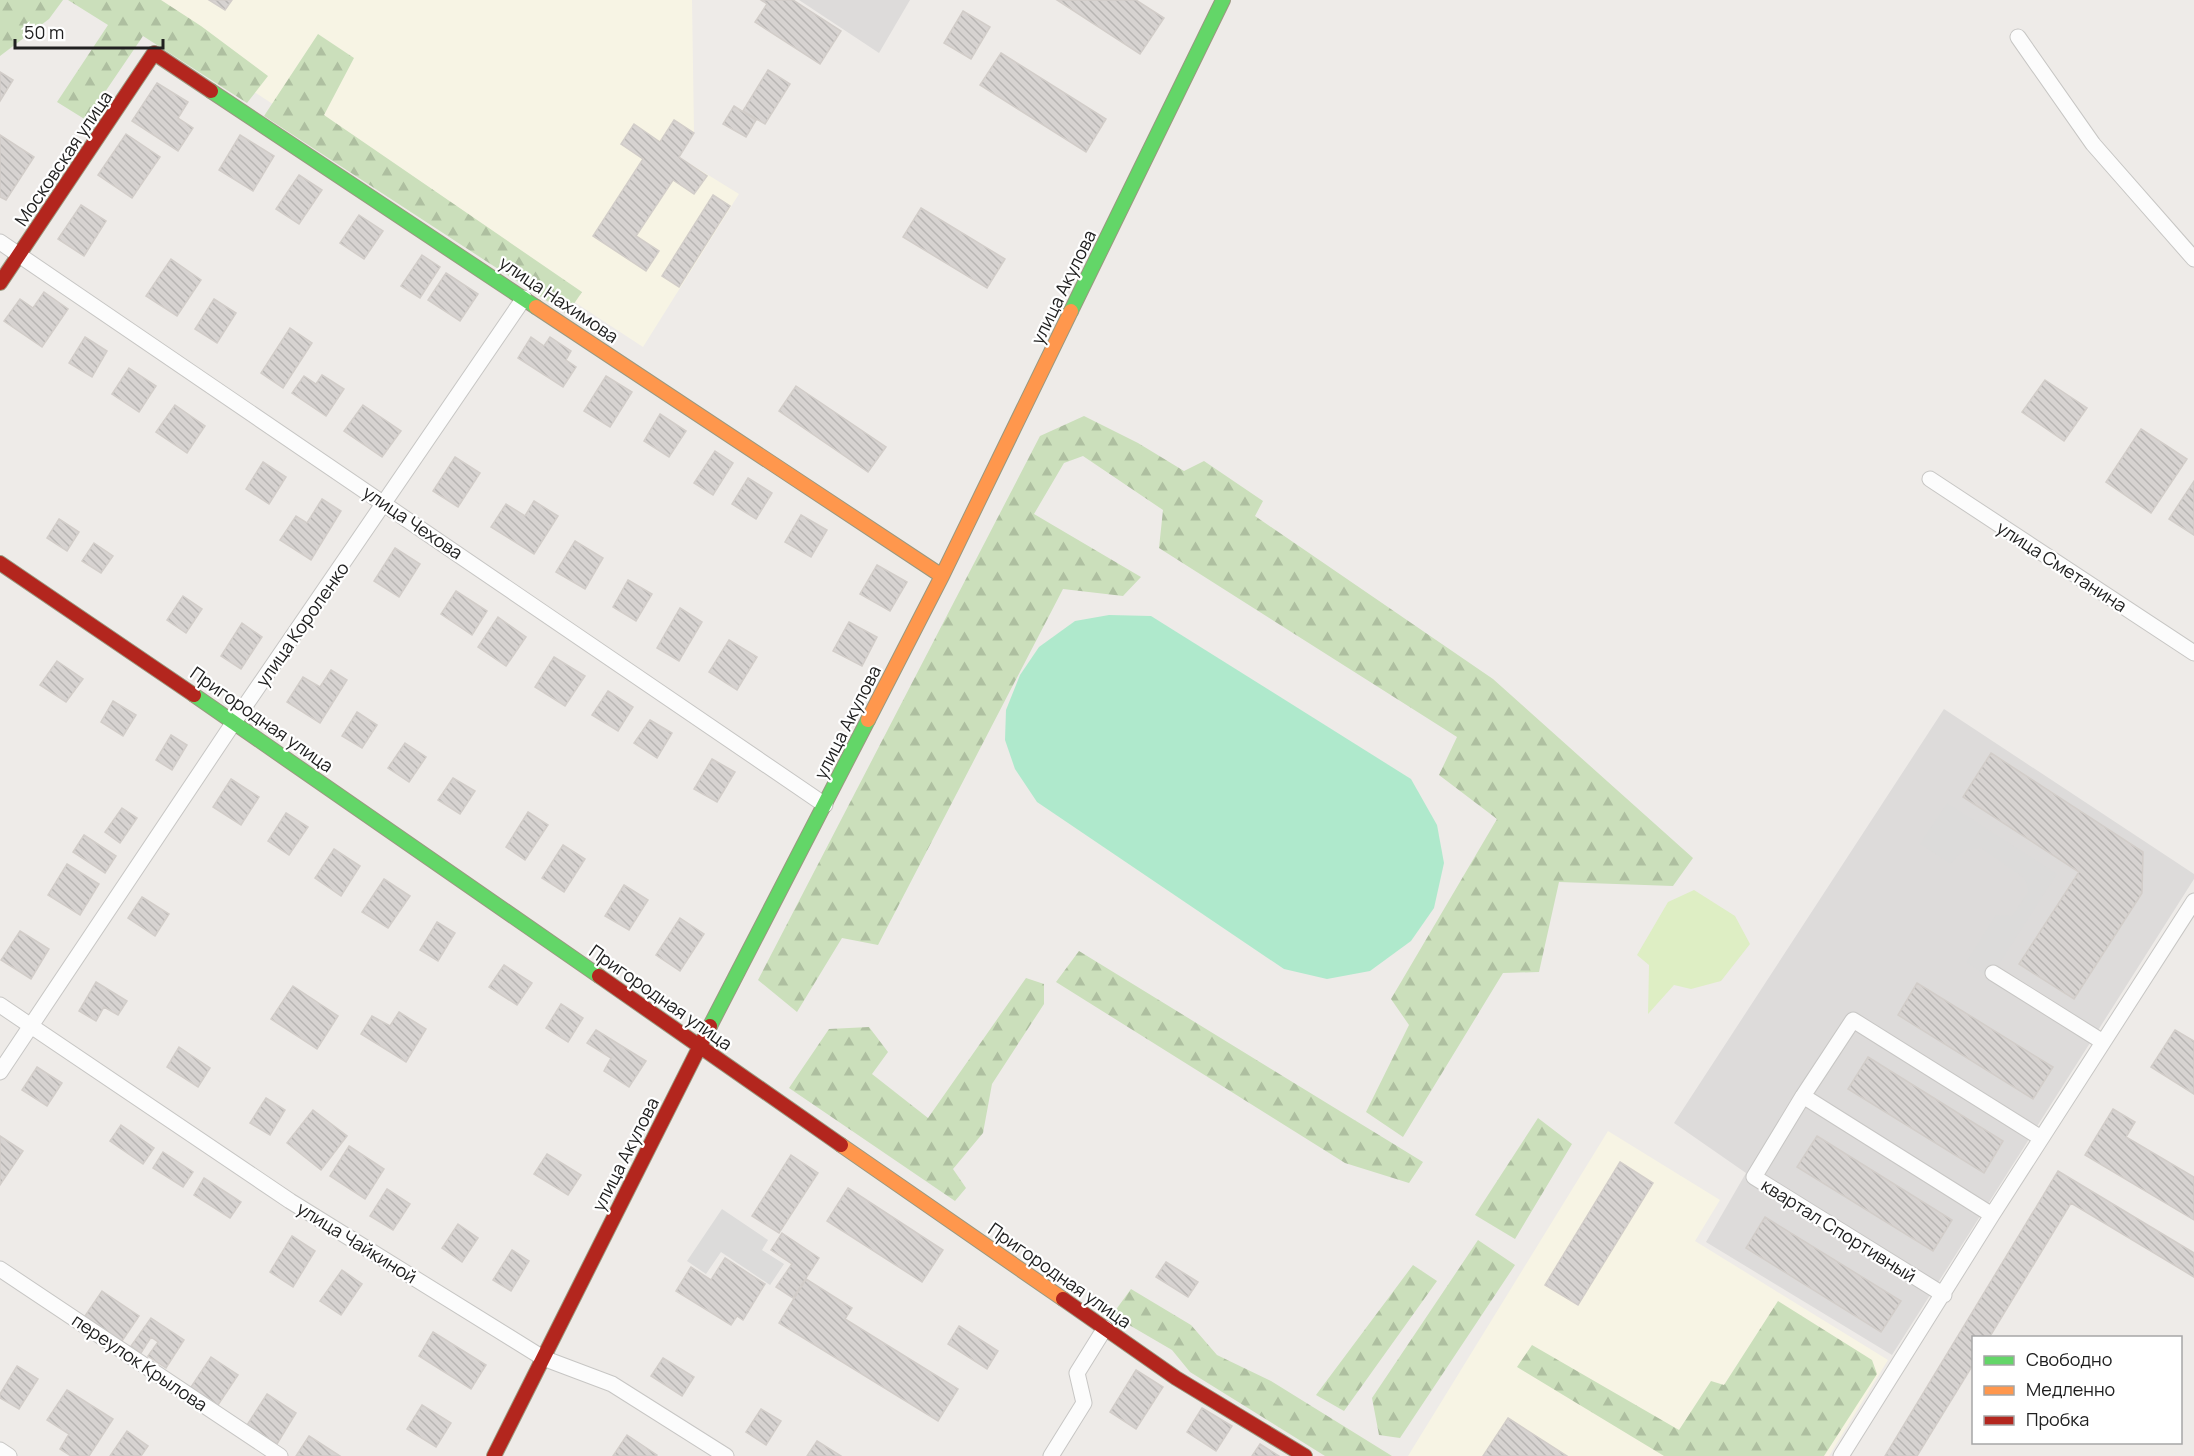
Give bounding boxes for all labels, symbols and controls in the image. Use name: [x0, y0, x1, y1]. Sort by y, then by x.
scale bar: [15, 12, 164, 50]
text: 50 m: [24, 20, 64, 44]
street label: Московская улица: [9, 86, 117, 230]
street label: улица Акулова: [1025, 226, 1101, 348]
street label: улица Нахимова: [495, 250, 623, 348]
street label: улица Чехова: [358, 480, 468, 564]
street label: улица Сметанина: [1992, 515, 2132, 617]
street label: улица Короленко: [250, 557, 354, 691]
street label: Пригородная улица: [186, 661, 338, 777]
street label: улица Акулова: [808, 661, 886, 783]
street label: Пригородная улица: [585, 939, 737, 1055]
street label: улица Акулова: [586, 1093, 664, 1215]
street label: квартал Спортивный: [1757, 1173, 1921, 1287]
street label: улица Чайкиной: [293, 1196, 421, 1288]
street label: Пригородная улица: [984, 1217, 1136, 1333]
street label: переулок Крылова: [68, 1308, 212, 1416]
legend: [1972, 1336, 2182, 1444]
text: Свободно: [2026, 1347, 2112, 1371]
text: Медленно: [2026, 1377, 2115, 1401]
text: Пробка: [2026, 1407, 2089, 1431]

